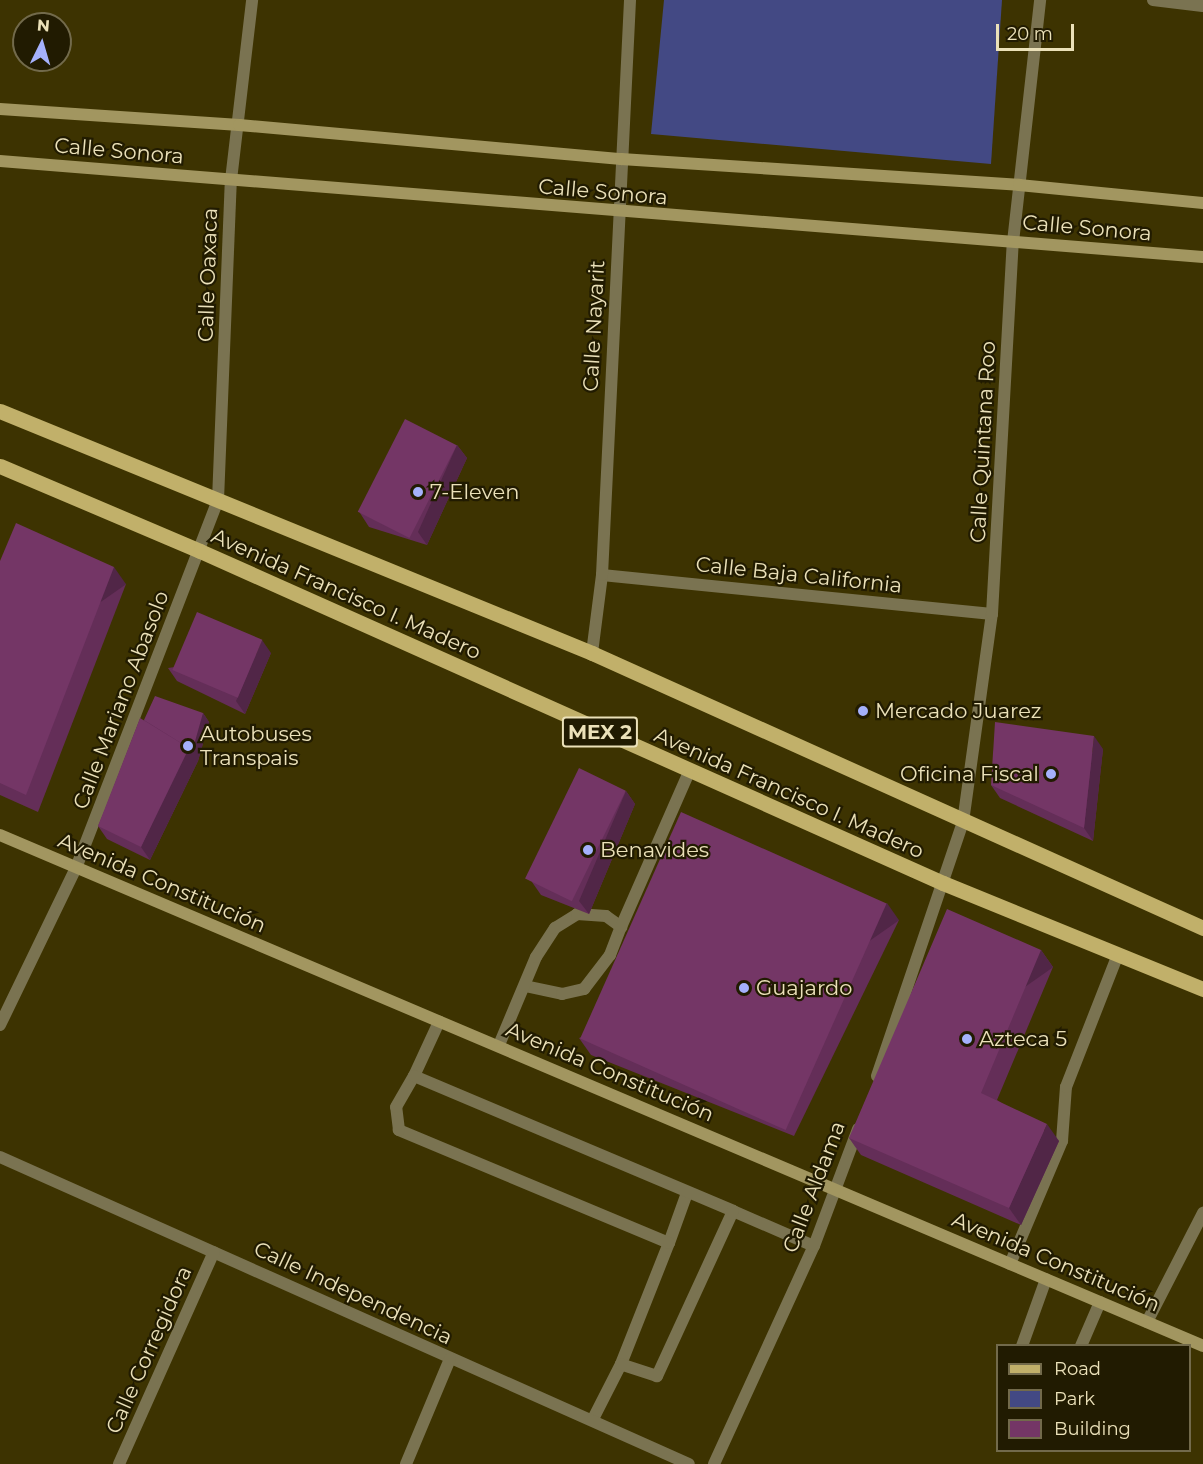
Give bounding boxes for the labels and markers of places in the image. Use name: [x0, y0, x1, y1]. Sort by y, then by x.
place label: 7-Eleven: [430, 479, 519, 505]
marker: 7-Eleven: [411, 485, 425, 499]
place label: Mercado Juarez: [875, 698, 1041, 724]
marker: Mercado Juarez: [856, 704, 870, 718]
place label: Autobuses Transpais: [200, 721, 312, 771]
marker: Autobuses Transpais: [181, 739, 195, 753]
place label: Oficina Fiscal: [900, 761, 1039, 787]
marker: Oficina Fiscal: [1044, 767, 1058, 781]
place label: Benavides: [600, 837, 709, 863]
marker: Benavides: [581, 843, 595, 857]
place label: Guajardo: [756, 975, 852, 1001]
marker: Guajardo: [737, 981, 751, 995]
place label: Azteca 5: [979, 1026, 1067, 1052]
marker: Azteca 5: [960, 1032, 974, 1046]

